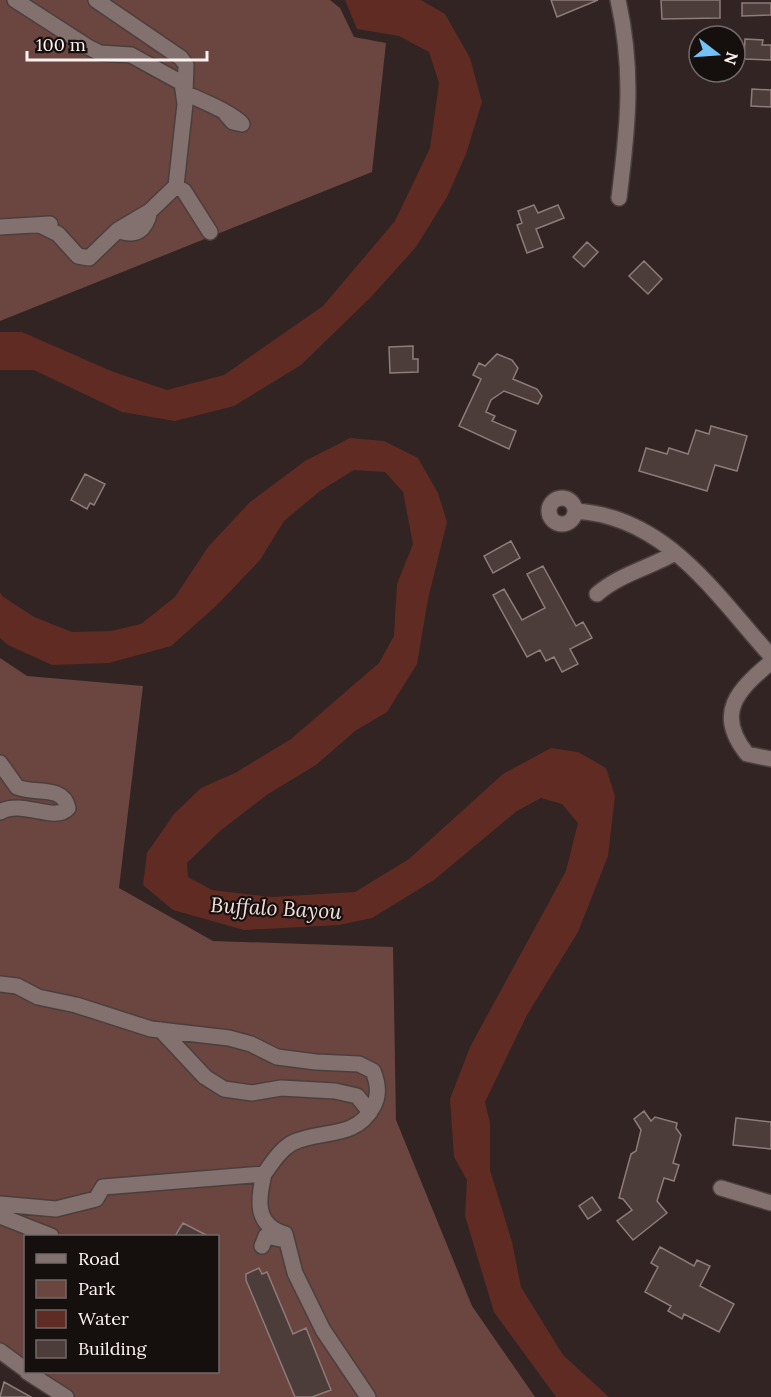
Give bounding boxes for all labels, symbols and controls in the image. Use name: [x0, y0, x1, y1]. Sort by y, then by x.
scale bar: [27, 24, 207, 62]
north arrow: [687, 24, 747, 84]
text: 100 m: [36, 33, 86, 56]
text: N: [720, 50, 743, 67]
water label: Buffalo Bayou: [210, 891, 343, 925]
legend: [24, 1235, 219, 1373]
text: Road: [78, 1247, 120, 1270]
text: Park: [78, 1277, 116, 1300]
text: Water: [78, 1307, 129, 1330]
text: Building: [78, 1337, 148, 1360]

